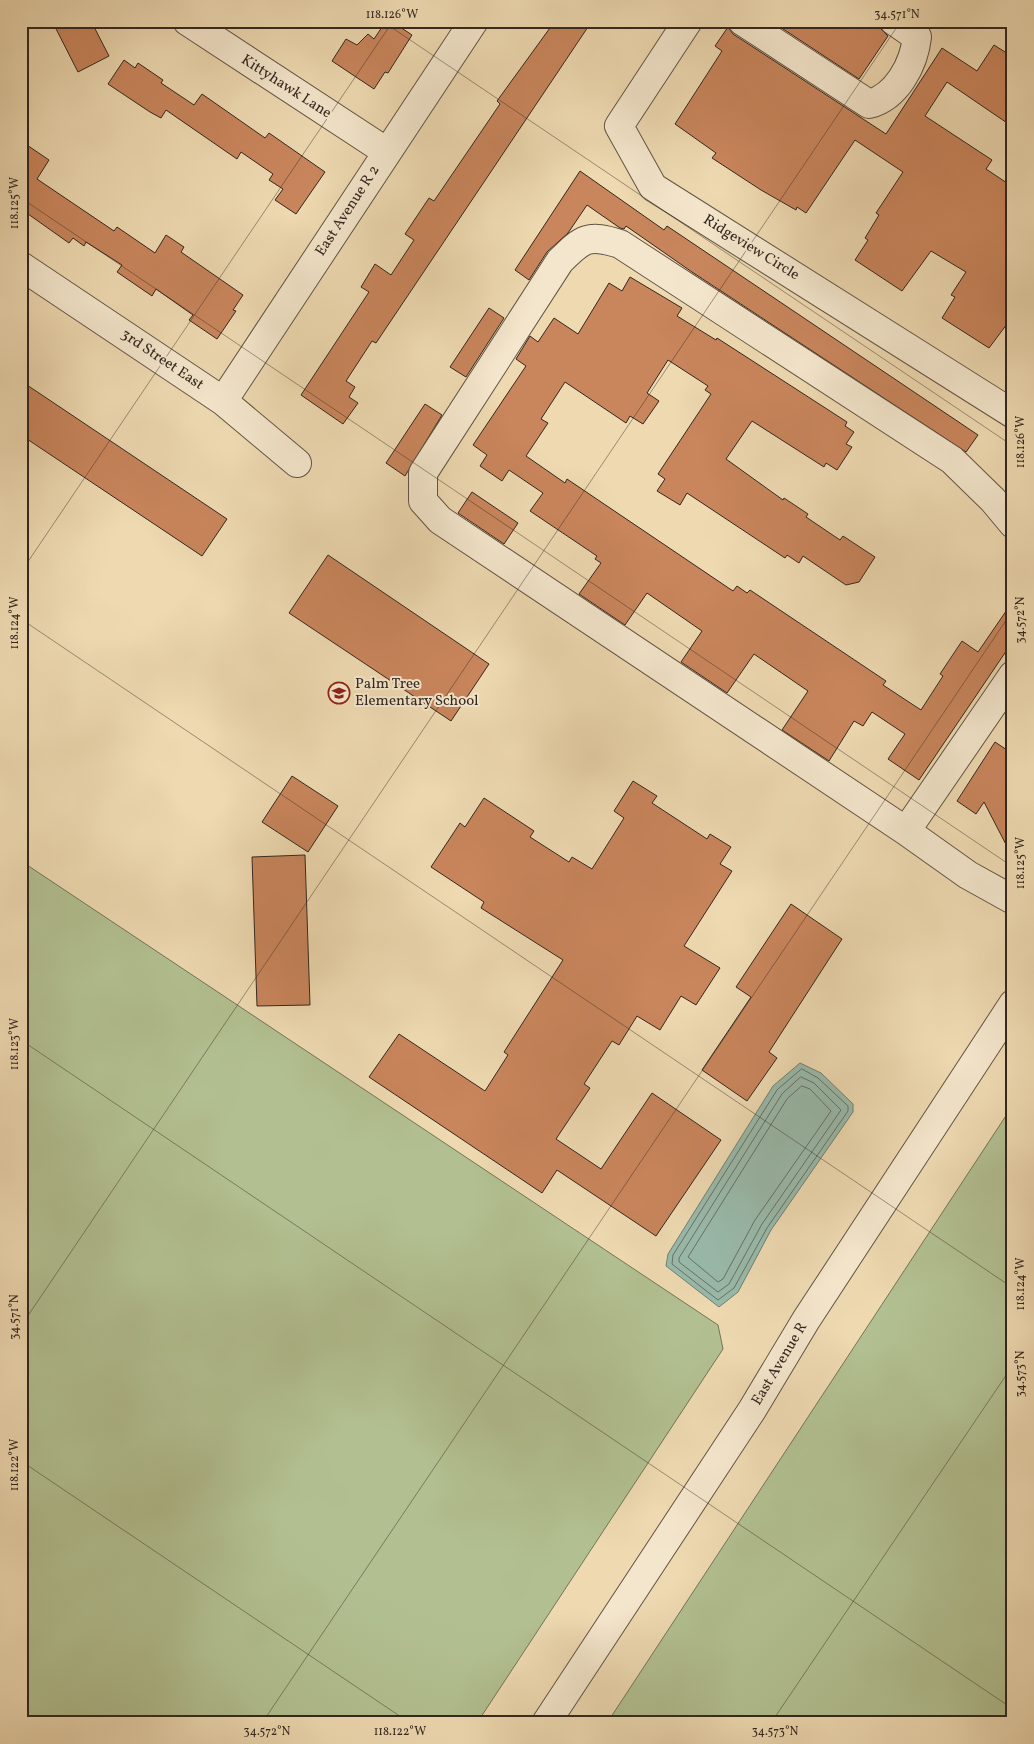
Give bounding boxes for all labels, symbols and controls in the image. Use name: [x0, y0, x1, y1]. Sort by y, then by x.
text: 118.126°W: [366, 7, 418, 23]
text: 34.571°N: [874, 7, 920, 23]
street label: Kittyhawk Lane: [237, 50, 335, 124]
street label: East Avenue R 2: [311, 161, 385, 261]
text: 118.125°W: [7, 177, 23, 229]
street label: Ridgeview Circle: [699, 210, 803, 286]
street label: 3rd Street East: [116, 324, 208, 396]
text: 118.126°W: [1013, 416, 1029, 468]
text: 34.572°N: [1013, 596, 1029, 643]
text: 118.124°W: [7, 597, 23, 649]
place label: Palm Tree Elementary School: [355, 674, 478, 712]
school or university icon: Palm Tree Elementary School: [327, 681, 351, 705]
text: 118.125°W: [1013, 837, 1029, 889]
text: 118.123°W: [7, 1018, 23, 1070]
text: 118.124°W: [1013, 1258, 1029, 1310]
text: 34.571°N: [7, 1294, 23, 1340]
street label: East Avenue R: [747, 1319, 813, 1409]
text: 34.573°N: [1013, 1351, 1029, 1397]
text: 118.122°W: [7, 1439, 23, 1491]
text: 34.572°N: [244, 1724, 291, 1740]
text: 118.122°W: [374, 1724, 426, 1740]
text: 34.573°N: [752, 1724, 798, 1740]

